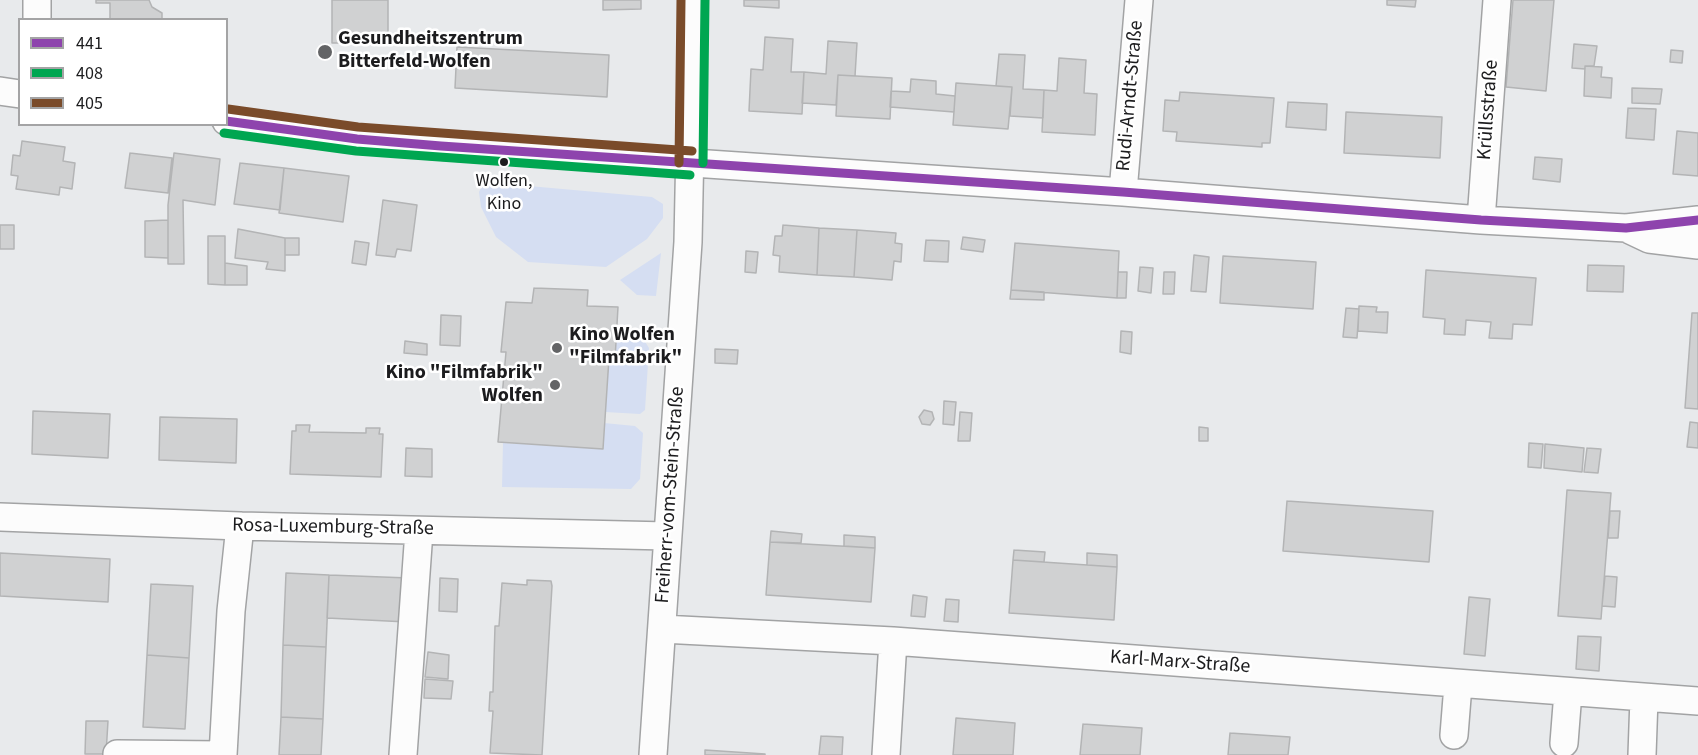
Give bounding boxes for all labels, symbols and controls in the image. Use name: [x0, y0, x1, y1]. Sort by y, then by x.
legend: [18, 18, 228, 126]
street label: Rudi-Arndt-Straße: [1112, 20, 1150, 172]
place label: Gesundheitszentrum Bitterfeld-Wolfen: [338, 28, 523, 75]
text: 441: [76, 31, 103, 56]
marker: Gesundheitszentrum Bitterfeld-Wolfen: [316, 43, 334, 61]
street label: Krüllsstraße: [1474, 59, 1504, 161]
text: 408: [76, 61, 103, 86]
text: 405: [76, 91, 103, 116]
marker: Wolfen, Kino: [498, 156, 510, 168]
place label: Wolfen, Kino: [476, 171, 532, 213]
place label: Kino Wolfen "Filmfabrik": [569, 324, 682, 371]
marker: Kino Wolfen "Filmfabrik": [550, 341, 564, 355]
place label: Kino "Filmfabrik" Wolfen: [385, 362, 543, 409]
marker: Kino "Filmfabrik" Wolfen: [548, 378, 562, 392]
street label: Freiherr-vom-Stein-Straße: [651, 386, 691, 604]
street label: Rosa-Luxemburg-Straße: [232, 514, 434, 542]
street label: Karl-Marx-Straße: [1109, 646, 1251, 680]

